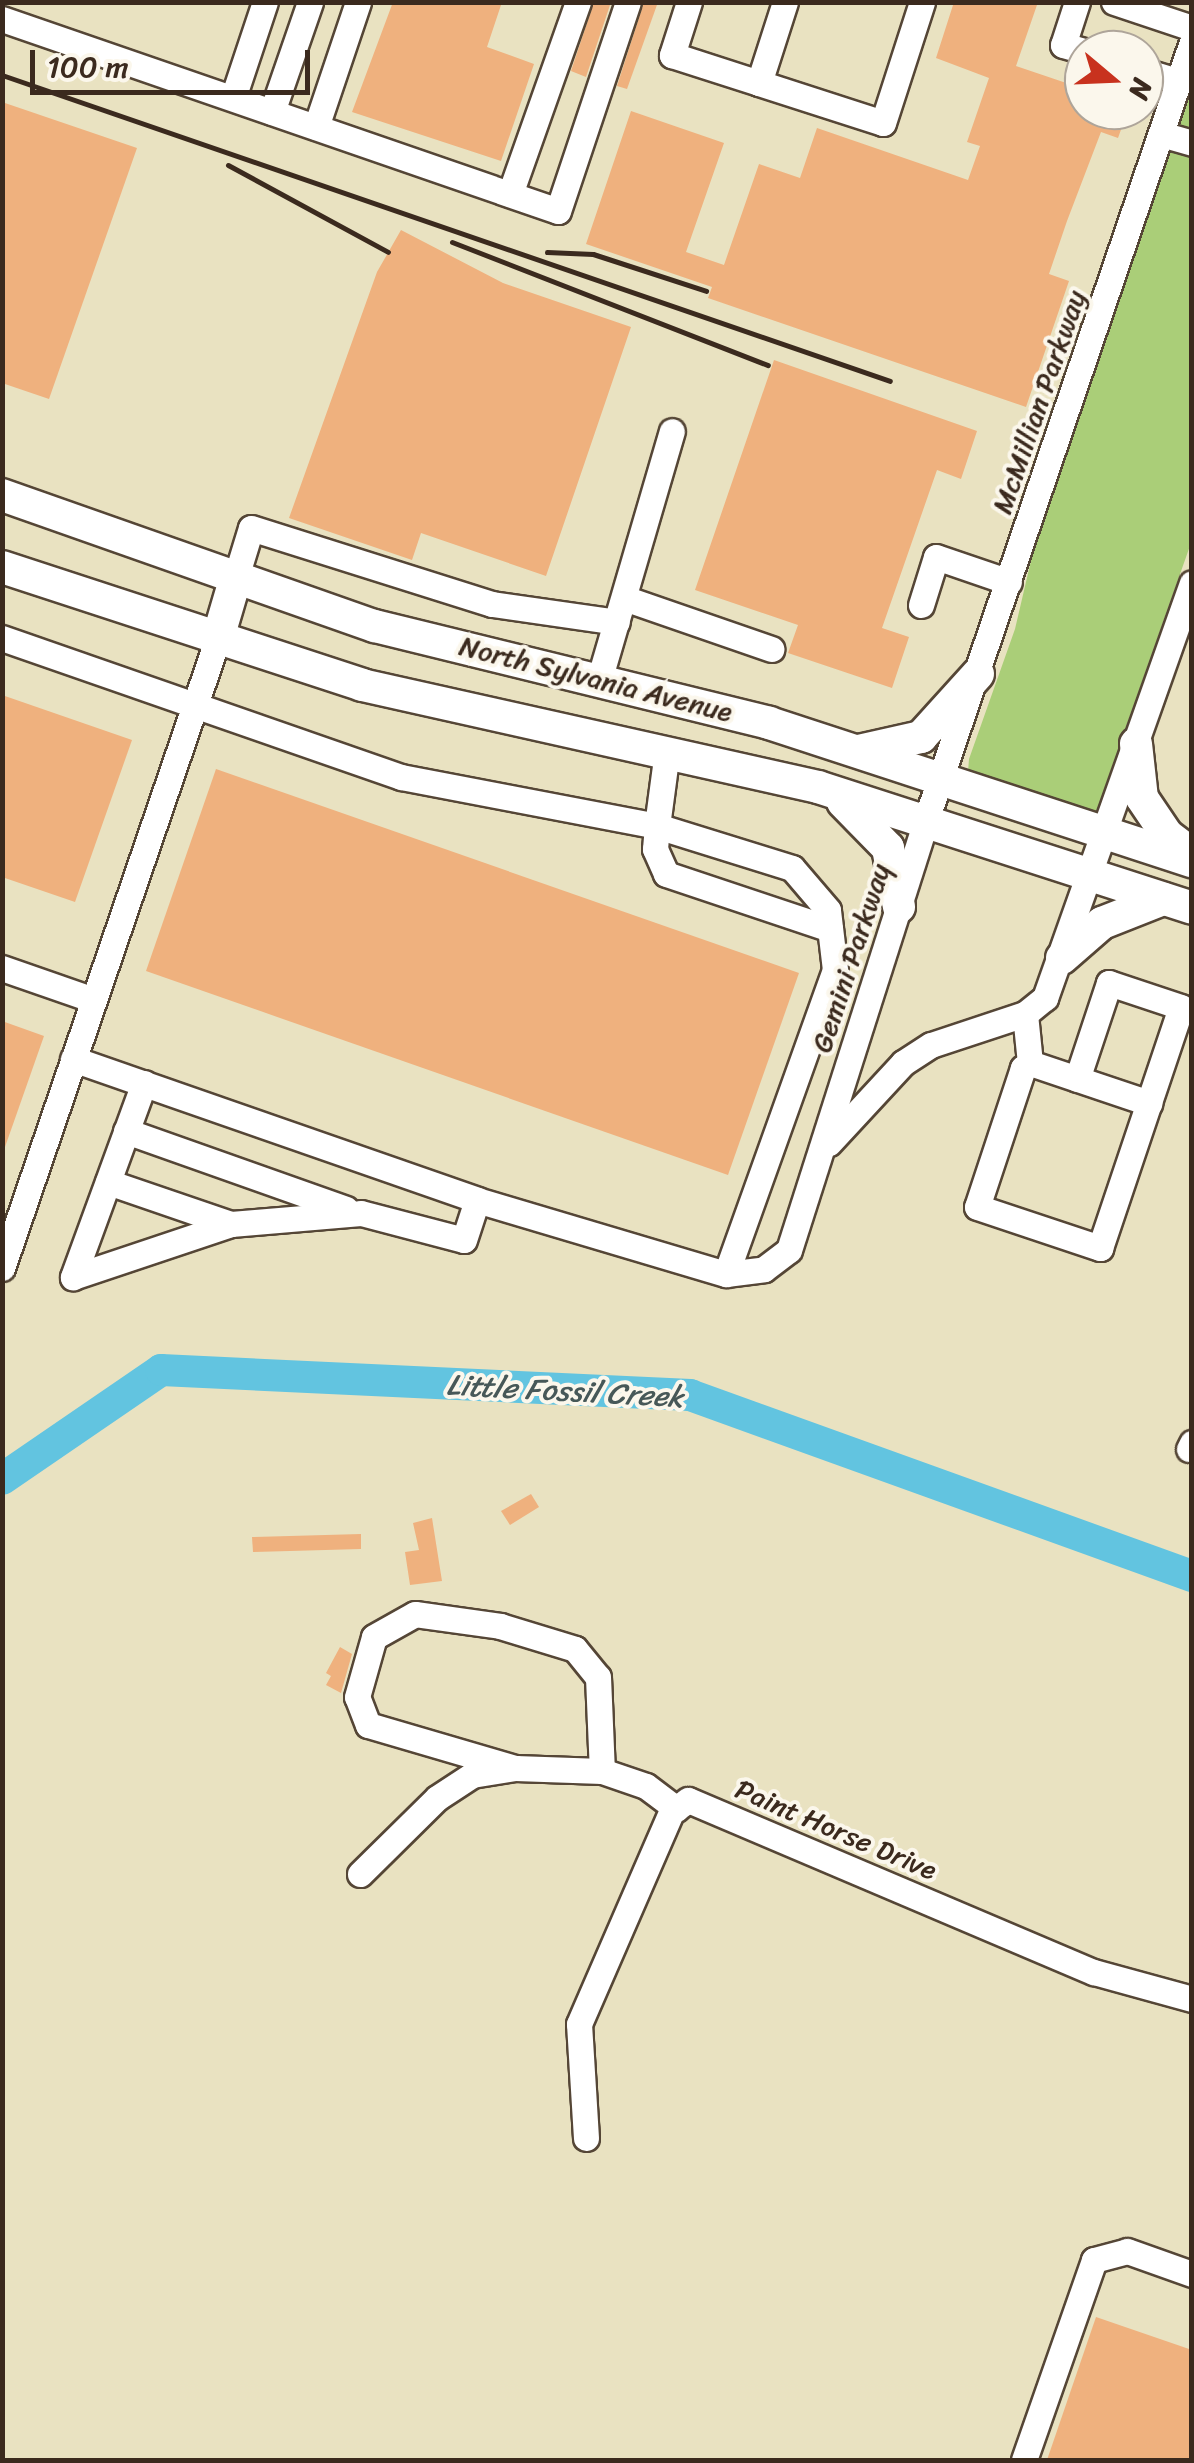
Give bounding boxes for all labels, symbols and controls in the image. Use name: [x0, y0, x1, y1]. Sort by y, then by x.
scale bar: [35, 30, 315, 92]
north arrow: [1064, 30, 1164, 130]
text: 100 m: [47, 40, 129, 94]
text: N: [1115, 72, 1167, 106]
street label: McMillian Parkway: [985, 286, 1093, 518]
street label: North Sylvania Avenue: [456, 629, 736, 729]
street label: Gemini Parkway: [805, 859, 897, 1057]
water label: Little Fossil Creek: [444, 1367, 686, 1415]
street label: Paint Horse Drive: [730, 1772, 942, 1888]

